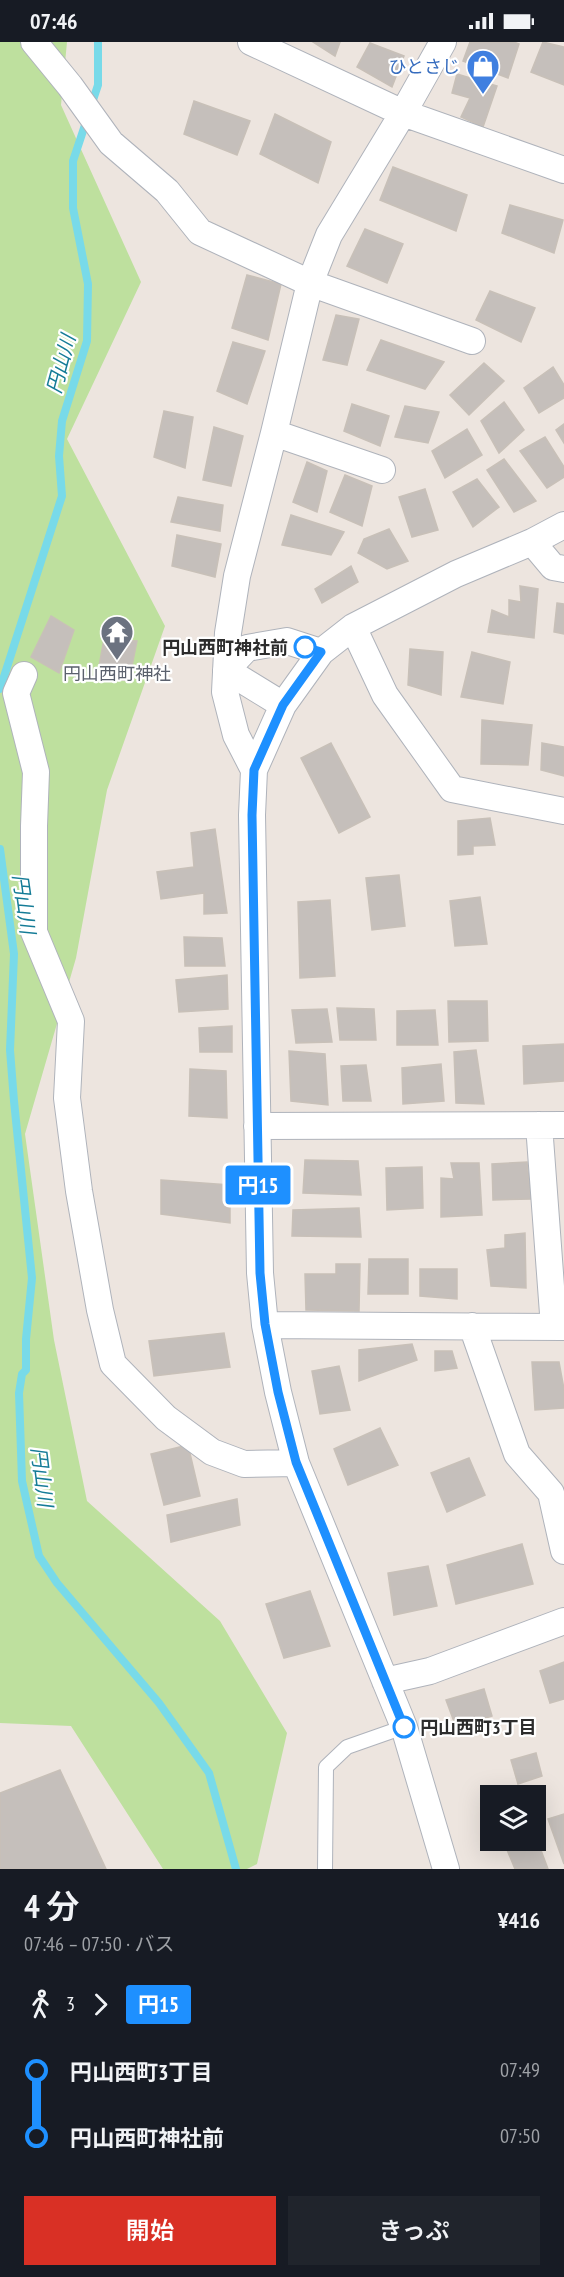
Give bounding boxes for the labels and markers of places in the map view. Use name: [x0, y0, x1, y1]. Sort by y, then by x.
shop icon: ひとさじ: [465, 48, 501, 95]
place label: ひとさじ: [389, 55, 460, 78]
temple icon: 円山西町神社: [99, 614, 135, 661]
place label: 円山西町神社前: [162, 636, 288, 659]
marker: 円山西町神社前: [294, 636, 316, 658]
place label: 円山西町神社: [63, 662, 171, 685]
marker: 円山西町3丁目: [393, 1716, 415, 1738]
place label: 円山西町3丁目: [420, 1716, 537, 1739]

